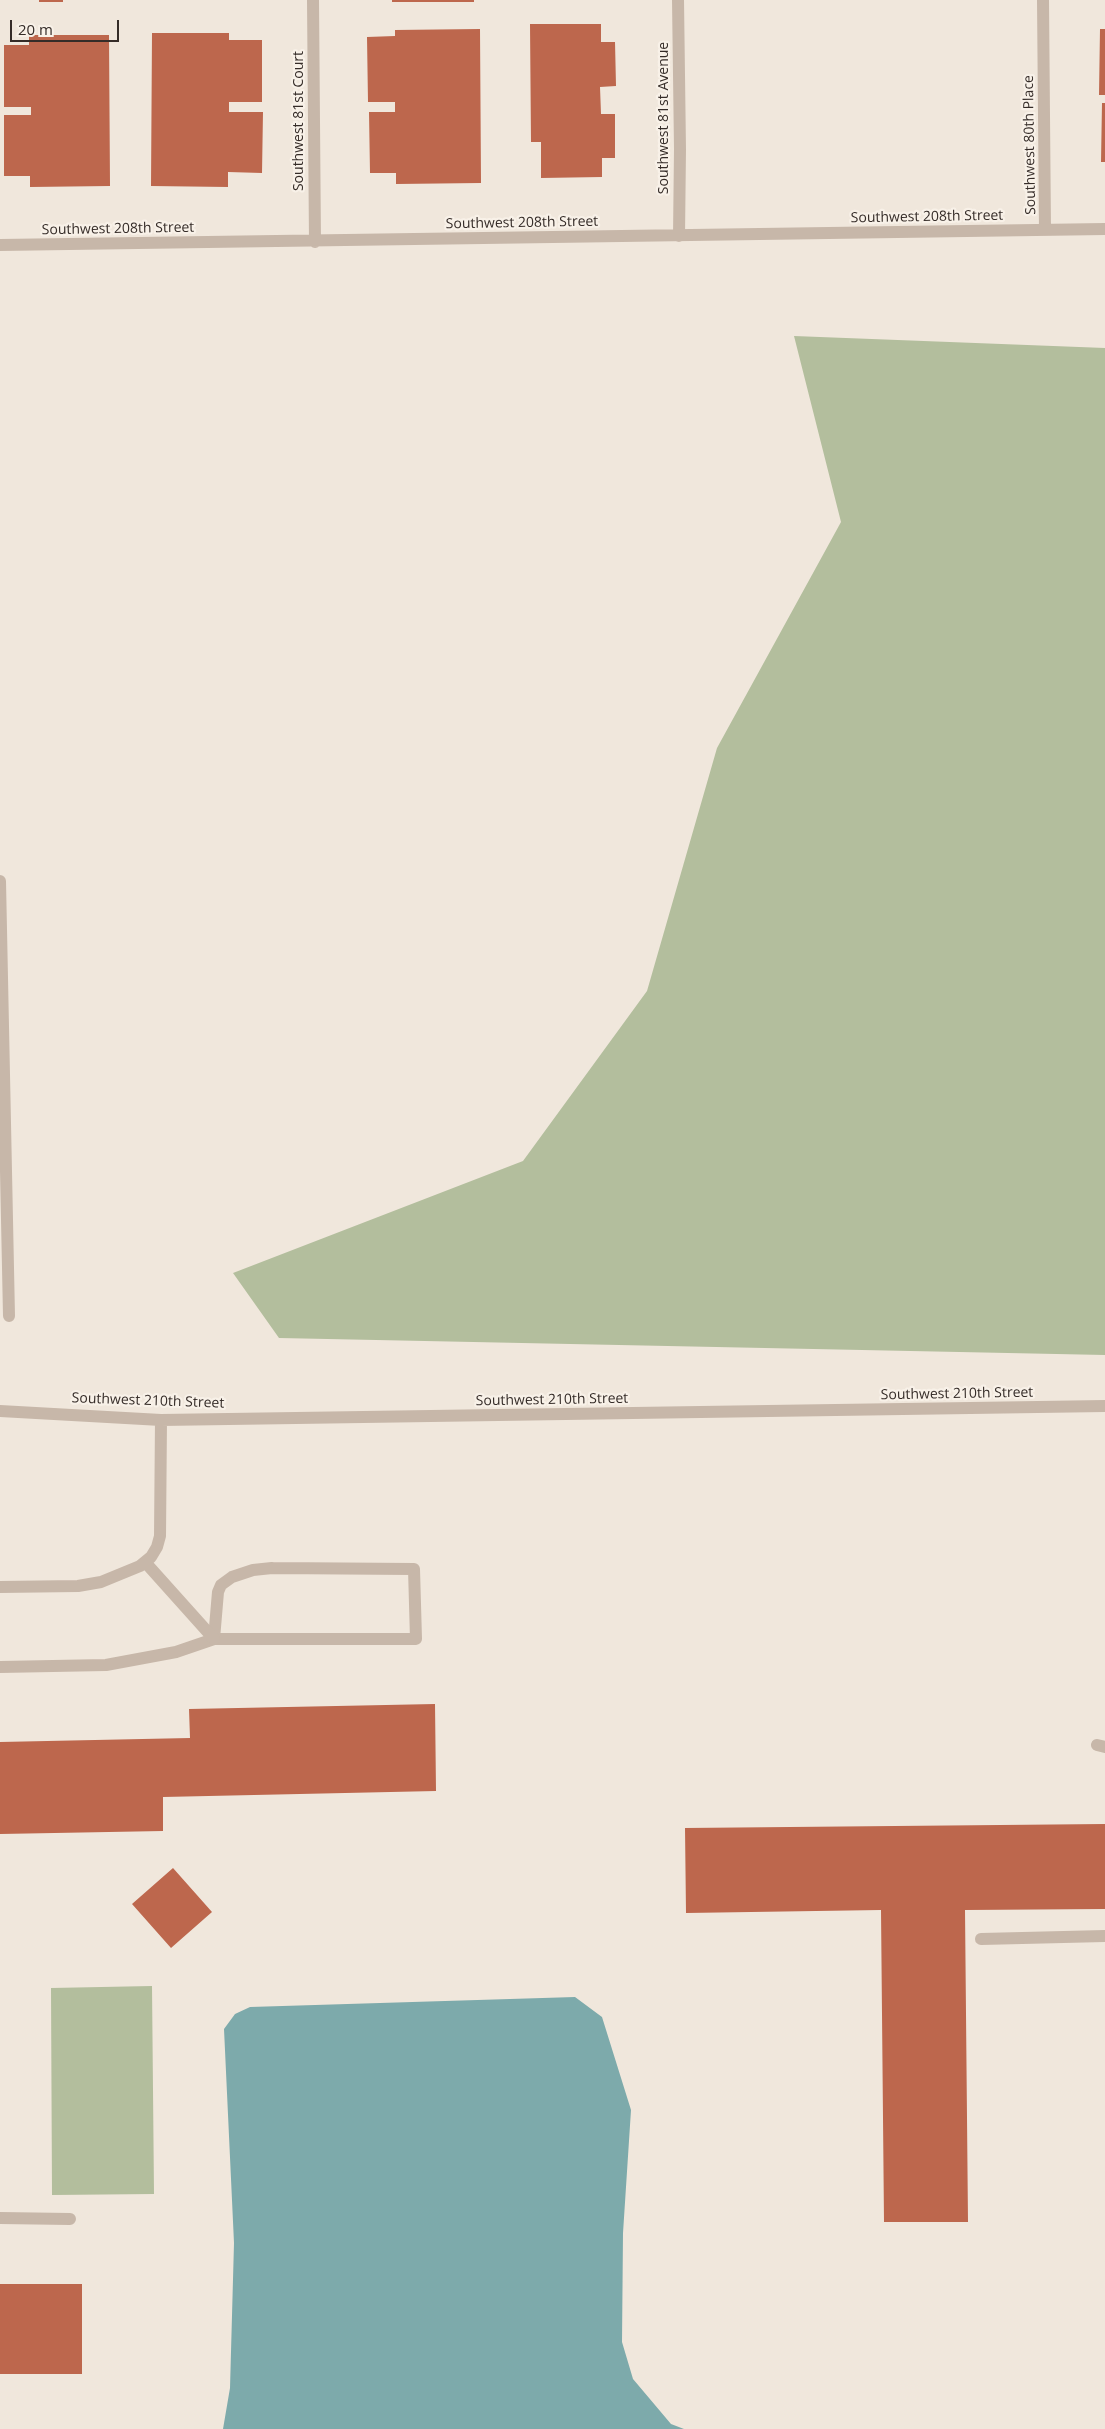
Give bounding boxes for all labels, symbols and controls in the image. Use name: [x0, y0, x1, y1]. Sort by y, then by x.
scale bar: [12, 10, 121, 42]
text: 20 m: [18, 19, 53, 39]
street label: Southwest 81st Avenue: [656, 42, 672, 194]
street label: Southwest 81st Court: [291, 51, 307, 191]
street label: Southwest 80th Place: [1020, 75, 1040, 215]
street label: Southwest 208th Street: [851, 207, 1003, 227]
street label: Southwest 208th Street: [446, 213, 598, 233]
street label: Southwest 208th Street: [42, 219, 194, 239]
street label: Southwest 210th Street: [881, 1384, 1033, 1404]
street label: Southwest 210th Street: [71, 1390, 225, 1412]
street label: Southwest 210th Street: [476, 1390, 628, 1410]

